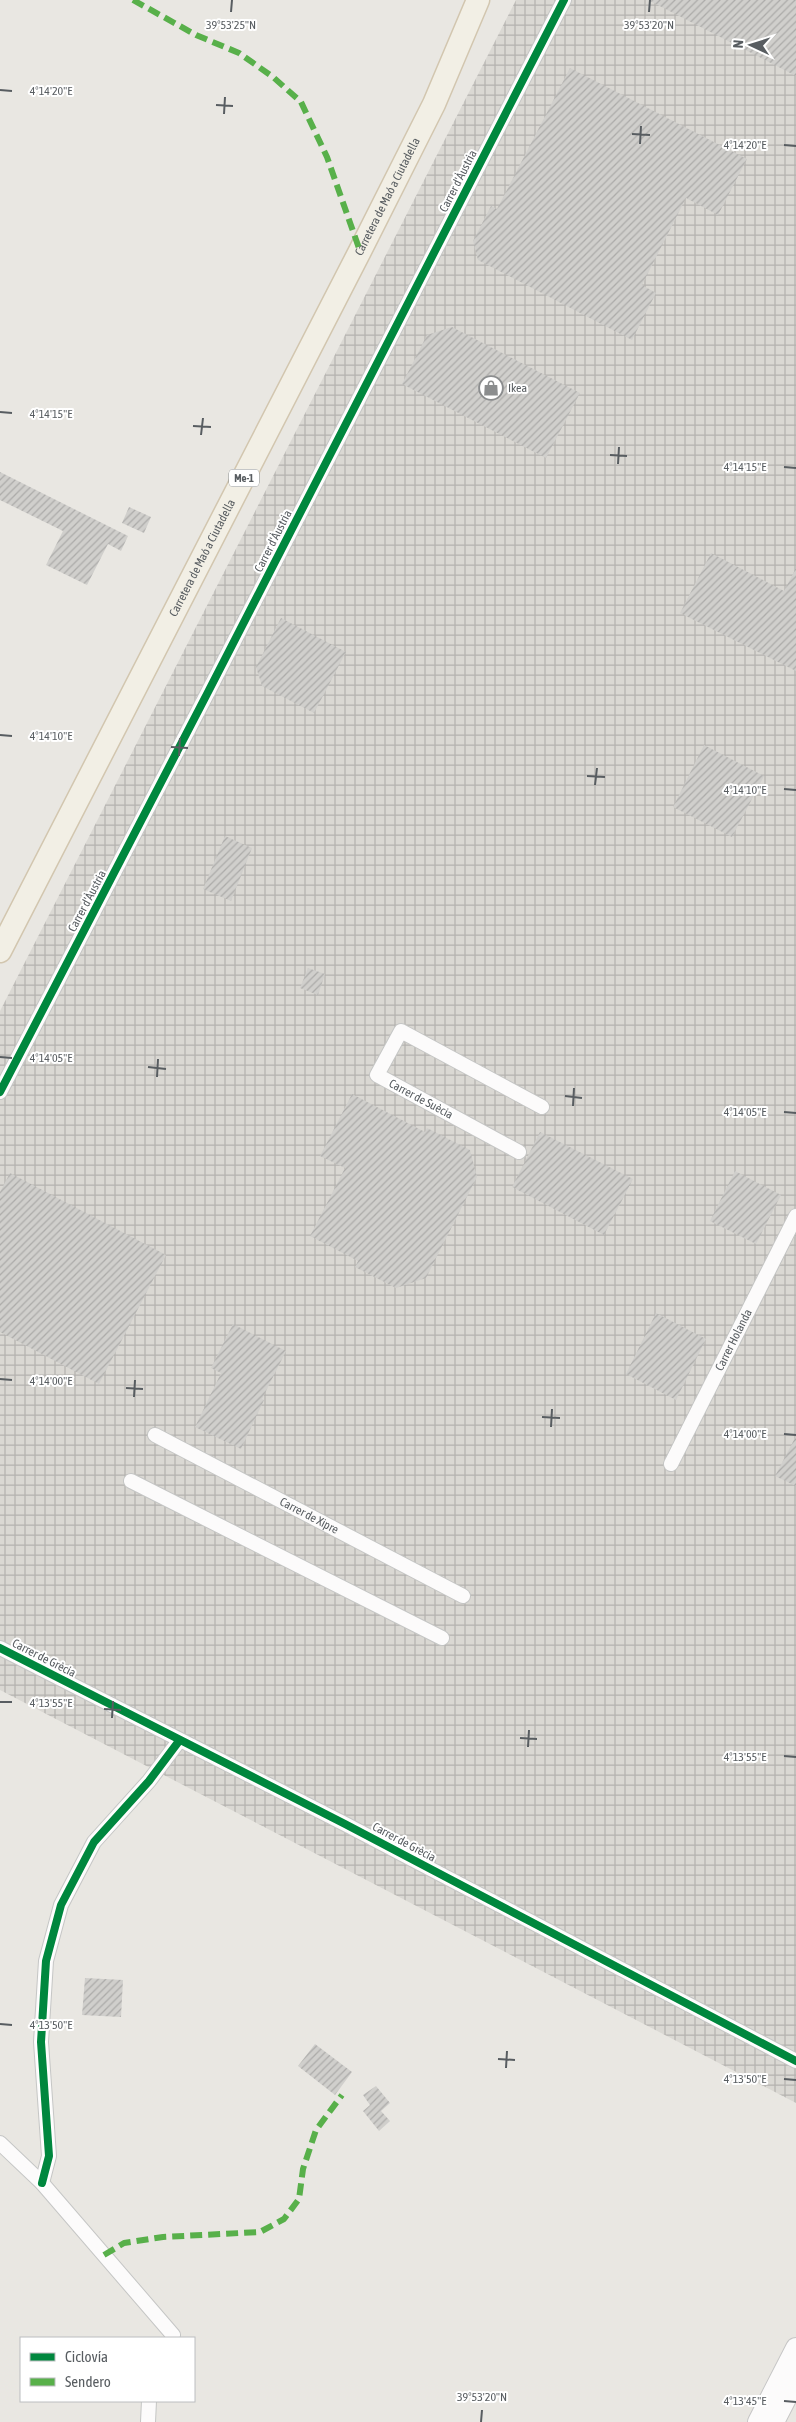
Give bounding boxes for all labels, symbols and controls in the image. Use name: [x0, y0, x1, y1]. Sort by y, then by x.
text: 39°53'25"N: [206, 18, 256, 32]
text: 39°53'20"N: [624, 18, 674, 32]
north arrow: [726, 20, 776, 70]
text: N: [730, 39, 746, 49]
text: 4°14'20"E: [30, 84, 72, 98]
street label: Carretera de Maó a Ciutadella: [352, 135, 423, 258]
text: 4°14'20"E: [724, 138, 766, 152]
street label: Carrer d'Àustria: [436, 148, 480, 214]
shop icon: Ikea: [478, 375, 504, 401]
place label: Ikea: [508, 381, 527, 395]
text: 4°14'15"E: [30, 407, 72, 421]
text: 4°14'15"E: [724, 460, 766, 474]
road number: Me-1: [229, 469, 259, 486]
street label: Carretera de Maó a Ciutadella: [166, 497, 238, 619]
street label: Carrer d'Àustria: [251, 508, 295, 574]
text: 4°14'10"E: [30, 729, 72, 743]
text: 4°14'10"E: [724, 783, 766, 797]
street label: Carrer d'Àustria: [65, 868, 109, 934]
text: 4°14'05"E: [30, 1051, 72, 1065]
street label: Carrer de Suècia: [387, 1076, 455, 1122]
text: 4°14'05"E: [724, 1105, 766, 1119]
street label: Carrer Holanda: [712, 1307, 755, 1373]
text: 4°14'00"E: [30, 1374, 72, 1388]
text: 4°14'00"E: [724, 1427, 766, 1441]
street label: Carrer de Xipre: [277, 1494, 341, 1537]
street label: Carrer de Grècia: [10, 1636, 78, 1680]
text: 4°13'55"E: [30, 1696, 72, 1710]
text: 4°13'55"E: [724, 1750, 766, 1764]
street label: Carrer de Grècia: [370, 1819, 438, 1865]
text: 4°13'50"E: [30, 2018, 72, 2032]
text: 4°13'50"E: [724, 2072, 766, 2086]
legend: [20, 2337, 195, 2402]
text: Ciclovía: [65, 2348, 108, 2365]
text: Sendero: [65, 2373, 111, 2390]
text: 39°53'20"N: [457, 2390, 507, 2404]
text: 4°13'45"E: [724, 2394, 766, 2408]

